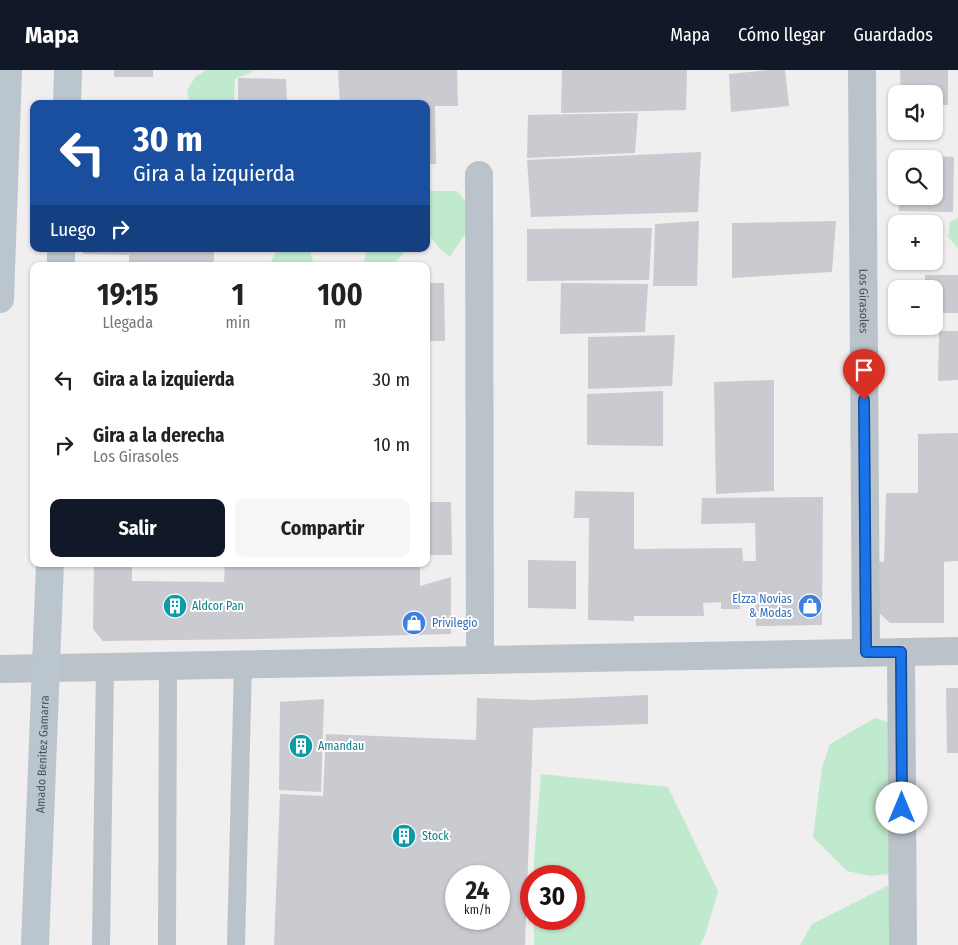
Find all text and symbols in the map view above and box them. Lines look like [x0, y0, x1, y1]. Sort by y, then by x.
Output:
text: Mapa [25, 21, 79, 49]
text: Mapa [670, 24, 710, 46]
text: Cómo llegar [738, 24, 825, 46]
text: Guardados [853, 24, 933, 46]
map controls [888, 85, 943, 335]
button: sound [888, 85, 943, 140]
text: 30 m [133, 118, 203, 160]
icon: left [50, 120, 115, 185]
button: search [888, 150, 943, 205]
text: Gira a la izquierda [133, 160, 295, 187]
icon: right [106, 215, 134, 243]
button: + [888, 215, 943, 270]
text: Luego [50, 218, 96, 241]
street label: Los Girasoles [856, 269, 871, 333]
text: 19:15 [97, 277, 159, 313]
text: 1 [232, 277, 244, 313]
text: 100 [317, 277, 363, 313]
button: − [888, 280, 943, 335]
text: Llegada [103, 313, 153, 332]
text: min [226, 313, 250, 332]
text: m [334, 313, 346, 332]
pin [843, 349, 885, 400]
icon: arrive [850, 356, 878, 384]
icon: left [50, 366, 78, 394]
text: Gira a la izquierda [93, 368, 235, 391]
text: 30 m [372, 368, 410, 391]
text: Gira a la derecha [93, 424, 225, 447]
icon: right [50, 431, 78, 459]
text: 10 m [374, 433, 410, 456]
text: Los Girasoles [93, 447, 179, 466]
button: Salir [50, 499, 225, 557]
button: Compartir [235, 499, 410, 557]
place label: Elzza Novias & Modas [732, 592, 792, 620]
building icon: Aldcor Pan [162, 593, 188, 619]
shop icon: Elzza Novias & Modas [797, 593, 823, 619]
place label: Aldcor Pan [192, 599, 244, 613]
shop icon: Privilegio [401, 610, 427, 636]
place label: Privilegio [432, 616, 478, 630]
street label: Amado Benítez Gamarra [33, 695, 52, 813]
building icon: Amandau [288, 733, 314, 759]
place label: Amandau [318, 739, 364, 753]
position arrow [875, 781, 927, 833]
building icon: Stock [391, 823, 417, 849]
place label: Stock [422, 829, 449, 843]
speed limit sign: 30 [520, 865, 585, 930]
text: 24 [466, 876, 489, 906]
text: km/h [464, 903, 491, 917]

